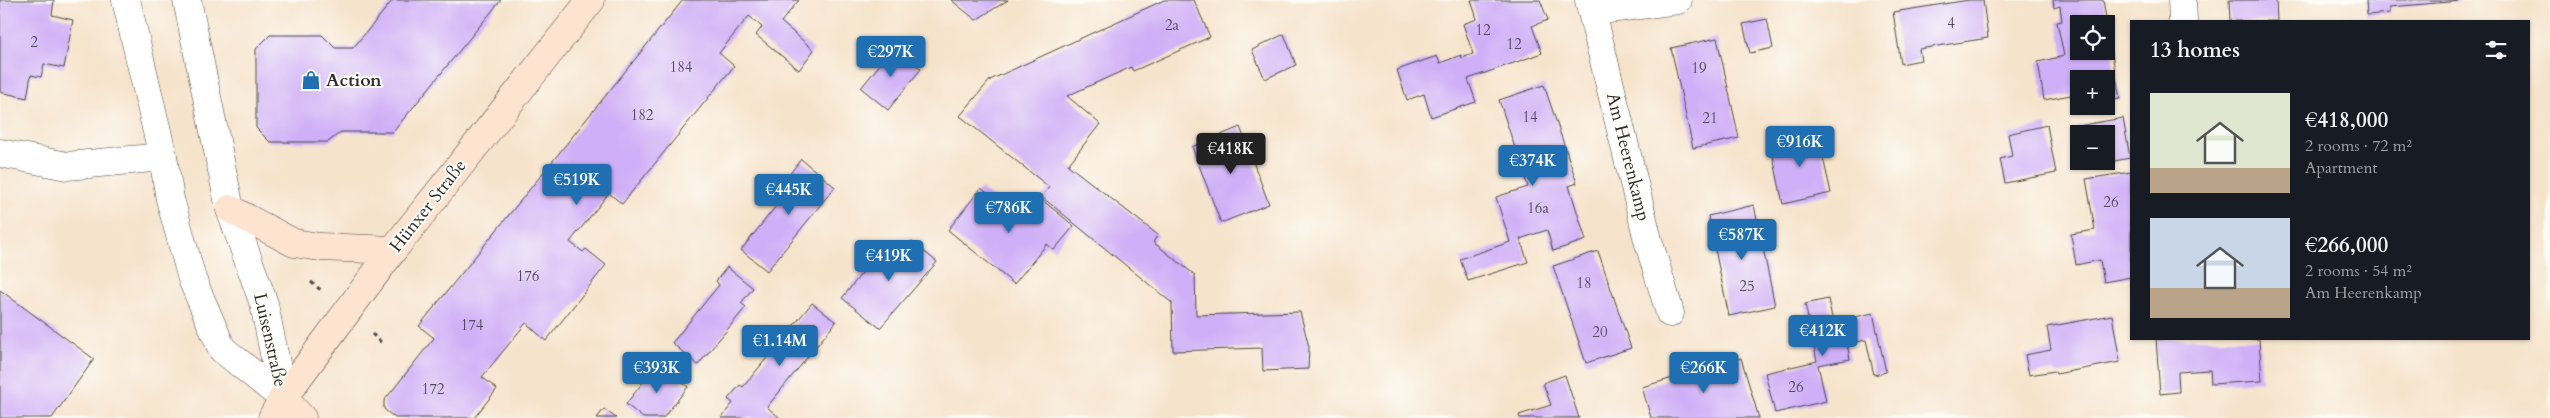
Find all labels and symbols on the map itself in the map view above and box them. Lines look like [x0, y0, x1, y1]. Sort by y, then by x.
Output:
house number: 4 [1947, 13, 1955, 33]
house number: 2a [1165, 15, 1180, 35]
house number: 12 [1475, 20, 1491, 40]
house number: 2 [30, 32, 38, 52]
house number: 12 [1506, 34, 1522, 54]
pin: €297K [856, 36, 926, 78]
house number: 184 [669, 57, 693, 77]
house number: 19 [1691, 58, 1707, 78]
place label: Action [326, 68, 382, 93]
shop icon: Action [300, 69, 322, 91]
street label: Am Heerenkamp [1600, 90, 1656, 224]
house number: 182 [630, 105, 654, 125]
house number: 14 [1522, 107, 1538, 127]
house number: 21 [1702, 108, 1718, 128]
pin: €916K [1765, 126, 1835, 168]
pin: €418K [1196, 132, 1266, 175]
pin: €374K [1498, 144, 1568, 187]
street label: Hünxer Straße [384, 154, 472, 258]
pin: €519K [542, 164, 612, 206]
pin: €445K [754, 174, 824, 216]
pin: €786K [974, 192, 1044, 234]
house number: 26 [2103, 192, 2119, 212]
house number: 16a [1527, 198, 1549, 218]
pin: €587K [1707, 218, 1777, 261]
pin: €419K [854, 240, 924, 282]
house number: 176 [516, 266, 540, 286]
house number: 18 [1576, 273, 1592, 293]
house number: 25 [1739, 276, 1755, 296]
street label: Luisenstraße [247, 291, 293, 389]
pin: €412K [1788, 314, 1858, 357]
house number: 174 [460, 315, 484, 335]
house number: 20 [1592, 322, 1608, 342]
pin: €1.14M [739, 324, 821, 367]
pin: €393K [622, 352, 692, 394]
pin: €266K [1669, 352, 1739, 394]
house number: 26 [1788, 377, 1804, 397]
house number: 172 [421, 379, 445, 399]

